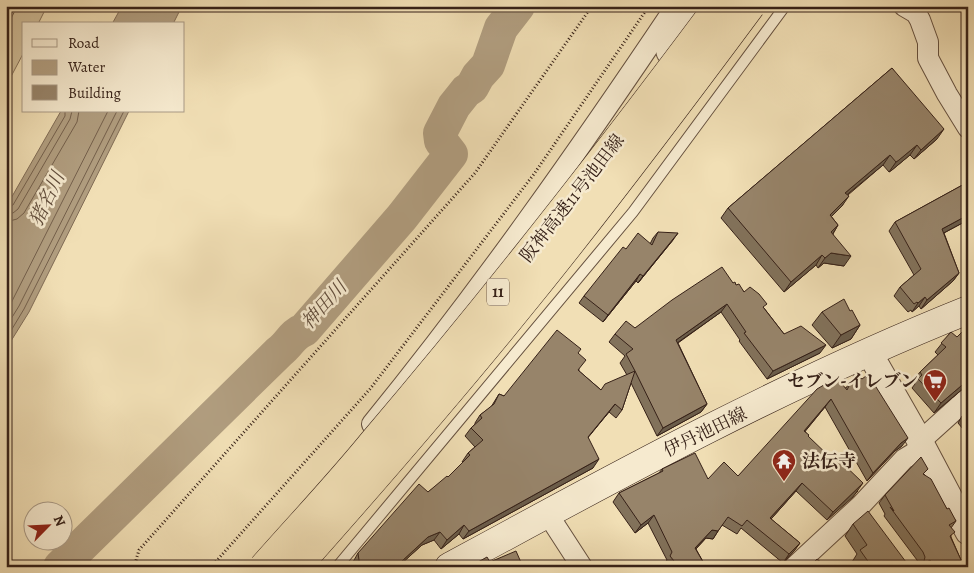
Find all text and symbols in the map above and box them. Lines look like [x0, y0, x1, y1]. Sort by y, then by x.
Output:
legend [22, 22, 185, 112]
text: Road [68, 33, 100, 53]
text: Water [67, 57, 105, 77]
text: Building [68, 83, 121, 103]
street label: 阪神高速11号池田線 [514, 129, 630, 267]
water label: 猪名川 [23, 166, 72, 230]
water label: 神田川 [295, 274, 354, 335]
road number: 11 [487, 278, 509, 306]
supermarket icon: セブン-イレブン [922, 368, 948, 402]
place label: セブン-イレブン [787, 369, 918, 393]
street label: 伊丹池田線 [659, 401, 751, 463]
temple icon: 法伝寺 [771, 448, 797, 482]
place label: 法伝寺 [802, 449, 856, 473]
north arrow [22, 500, 72, 550]
text: N [49, 512, 70, 529]

